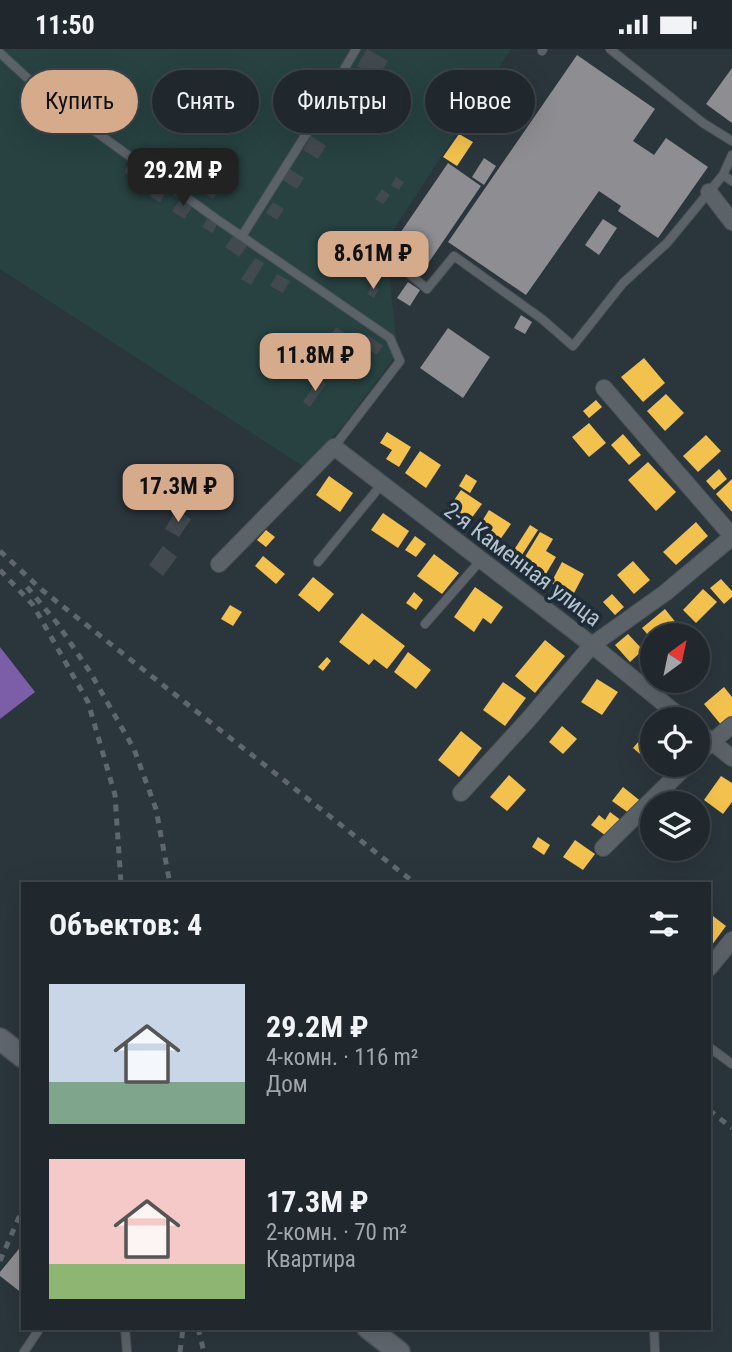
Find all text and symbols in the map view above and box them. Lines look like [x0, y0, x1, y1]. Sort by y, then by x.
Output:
text: 11:50 [35, 10, 95, 40]
chip: Купить [21, 70, 138, 133]
chip: Снять [152, 70, 259, 133]
chip: Фильтры [273, 70, 411, 133]
chip: Новое [425, 70, 535, 133]
pin: 29.2M ₽ [118, 149, 248, 208]
text: 29.2M ₽ [144, 157, 222, 184]
pin: 8.61M ₽ [308, 231, 438, 291]
text: 8.61M ₽ [334, 240, 412, 267]
pin: 11.8M ₽ [250, 333, 380, 393]
text: 11.8M ₽ [276, 342, 354, 369]
pin: 17.3M ₽ [113, 465, 243, 524]
text: 17.3M ₽ [139, 473, 217, 500]
street label: 2-я Каменная улица [439, 497, 606, 632]
north arrow [640, 623, 710, 693]
map controls [640, 623, 710, 861]
button: locate [640, 707, 710, 777]
button: layers [640, 791, 710, 861]
icon: filters [645, 905, 683, 943]
text: Объектов: 4 [49, 907, 202, 942]
text: 29.2M ₽ [266, 1009, 369, 1044]
icon: home [105, 1012, 189, 1096]
text: 4-комн. · 116 m² [266, 1044, 418, 1071]
text: Дом [266, 1071, 308, 1098]
text: 17.3M ₽ [266, 1184, 369, 1219]
icon: home [105, 1187, 189, 1271]
text: 2-комн. · 70 m² [266, 1219, 407, 1246]
text: Квартира [266, 1246, 356, 1273]

